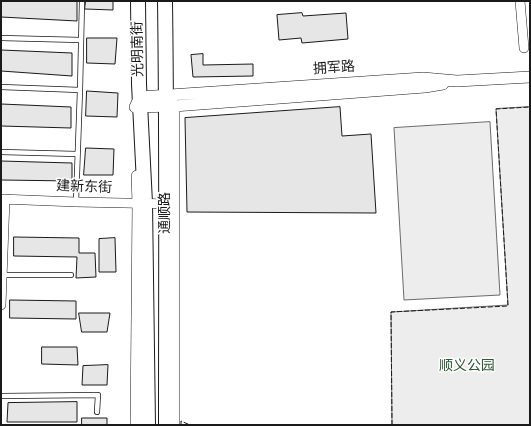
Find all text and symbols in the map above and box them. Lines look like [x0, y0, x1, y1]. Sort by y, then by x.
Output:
street label: 光明南街 [130, 21, 148, 77]
street label: 拥军路 [312, 59, 356, 79]
street label: 建新东街 [56, 179, 112, 197]
street label: 通顺路 [158, 192, 174, 234]
park label: 顺义公园 [439, 359, 495, 375]

